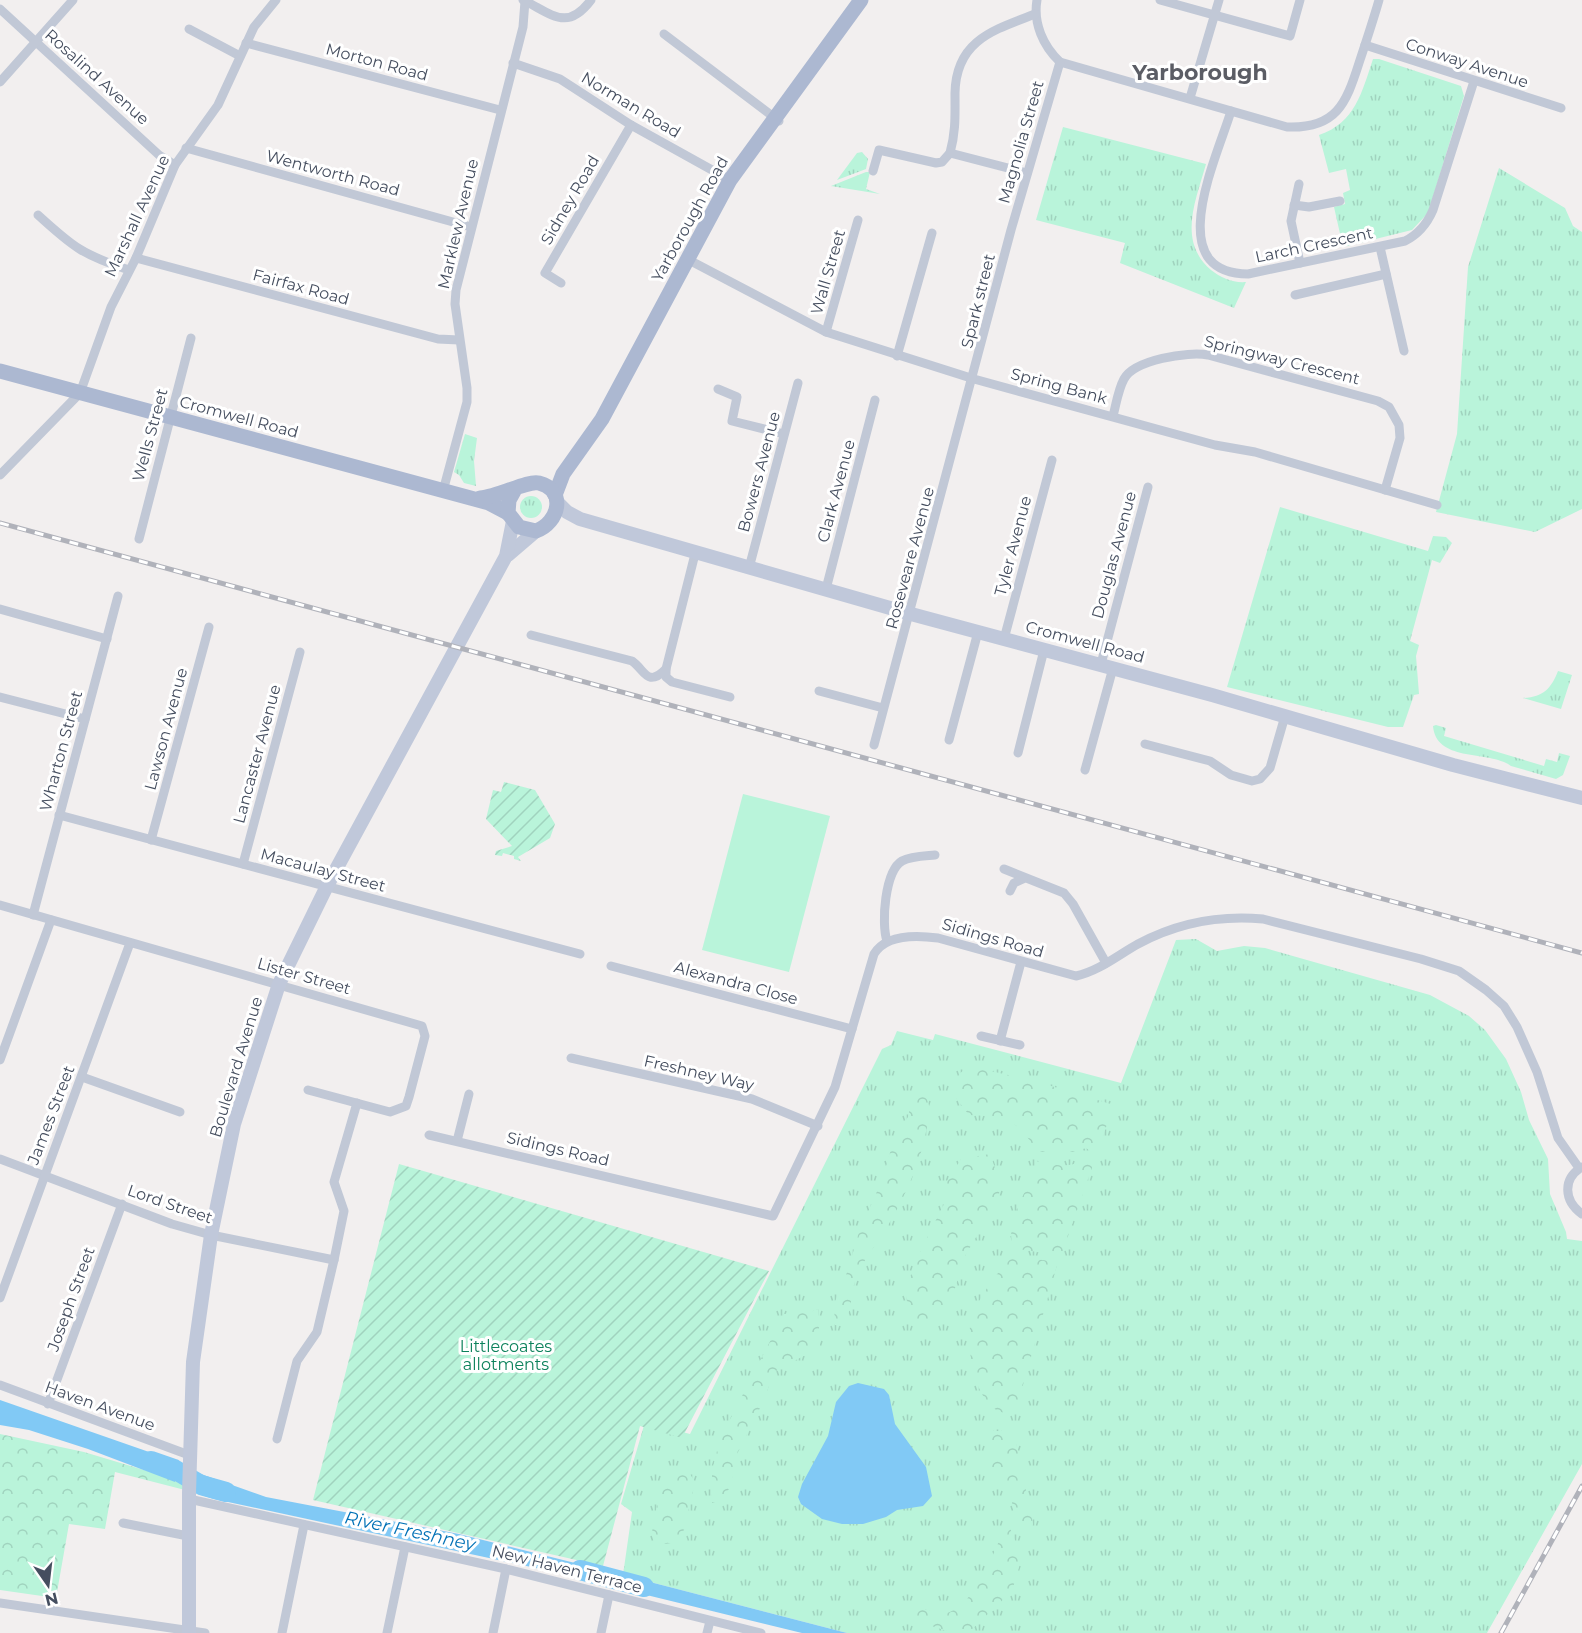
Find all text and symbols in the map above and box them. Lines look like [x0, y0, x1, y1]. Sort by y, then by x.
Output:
street label: Rosalind Avenue [41, 25, 153, 129]
street label: Conway Avenue [1403, 34, 1531, 92]
street label: Morton Road [324, 39, 430, 85]
district label: Yarborough [1131, 59, 1268, 86]
street label: Norman Road [578, 68, 684, 142]
street label: Magnolia Street [994, 78, 1048, 206]
street label: Wentworth Road [264, 146, 402, 200]
street label: Marshall Avenue [100, 152, 174, 280]
street label: Sidney Road [537, 152, 603, 248]
street label: Yarborough Road [648, 153, 732, 285]
street label: Marklew Avenue [434, 157, 482, 291]
street label: Larch Crescent [1253, 223, 1375, 267]
street label: Wall Street [807, 227, 849, 317]
street label: Spark street [957, 251, 999, 350]
street label: Fairfax Road [251, 265, 351, 309]
street label: Springway Crescent [1202, 331, 1362, 389]
street label: Spring Bank [1009, 364, 1110, 408]
street label: Wells Street [128, 386, 172, 484]
street label: Cromwell Road [177, 392, 301, 442]
street label: Bowers Avenue [734, 410, 784, 534]
street label: Clark Avenue [813, 438, 859, 544]
street label: Roseveare Avenue [882, 485, 938, 631]
street label: Douglas Avenue [1088, 489, 1140, 621]
street label: Tyler Avenue [991, 494, 1035, 598]
street label: Cromwell Road [1023, 617, 1147, 667]
street label: Lawson Avenue [141, 666, 191, 792]
street label: Lancaster Avenue [229, 683, 285, 825]
street label: Wharton Street [36, 688, 86, 813]
street label: Macaulay Street [258, 844, 388, 896]
street label: Sidings Road [940, 914, 1046, 962]
street label: Lister Street [255, 954, 353, 999]
street label: Alexandra Close [672, 957, 800, 1009]
street label: Boulevard Avenue [206, 994, 266, 1140]
street label: Freshney Way [642, 1051, 756, 1095]
street label: James Street [23, 1062, 79, 1168]
street label: Sidings Road [505, 1128, 611, 1170]
street label: Lord Street [125, 1181, 216, 1228]
street label: Joseph Street [43, 1244, 99, 1355]
park label: Littlecoates allotments [460, 1337, 552, 1374]
street label: Haven Avenue [42, 1377, 158, 1435]
water label: River Freshney [343, 1506, 478, 1556]
street label: New Haven Terrace [490, 1541, 644, 1597]
north arrow [18, 1555, 78, 1615]
text: N [43, 1588, 60, 1610]

